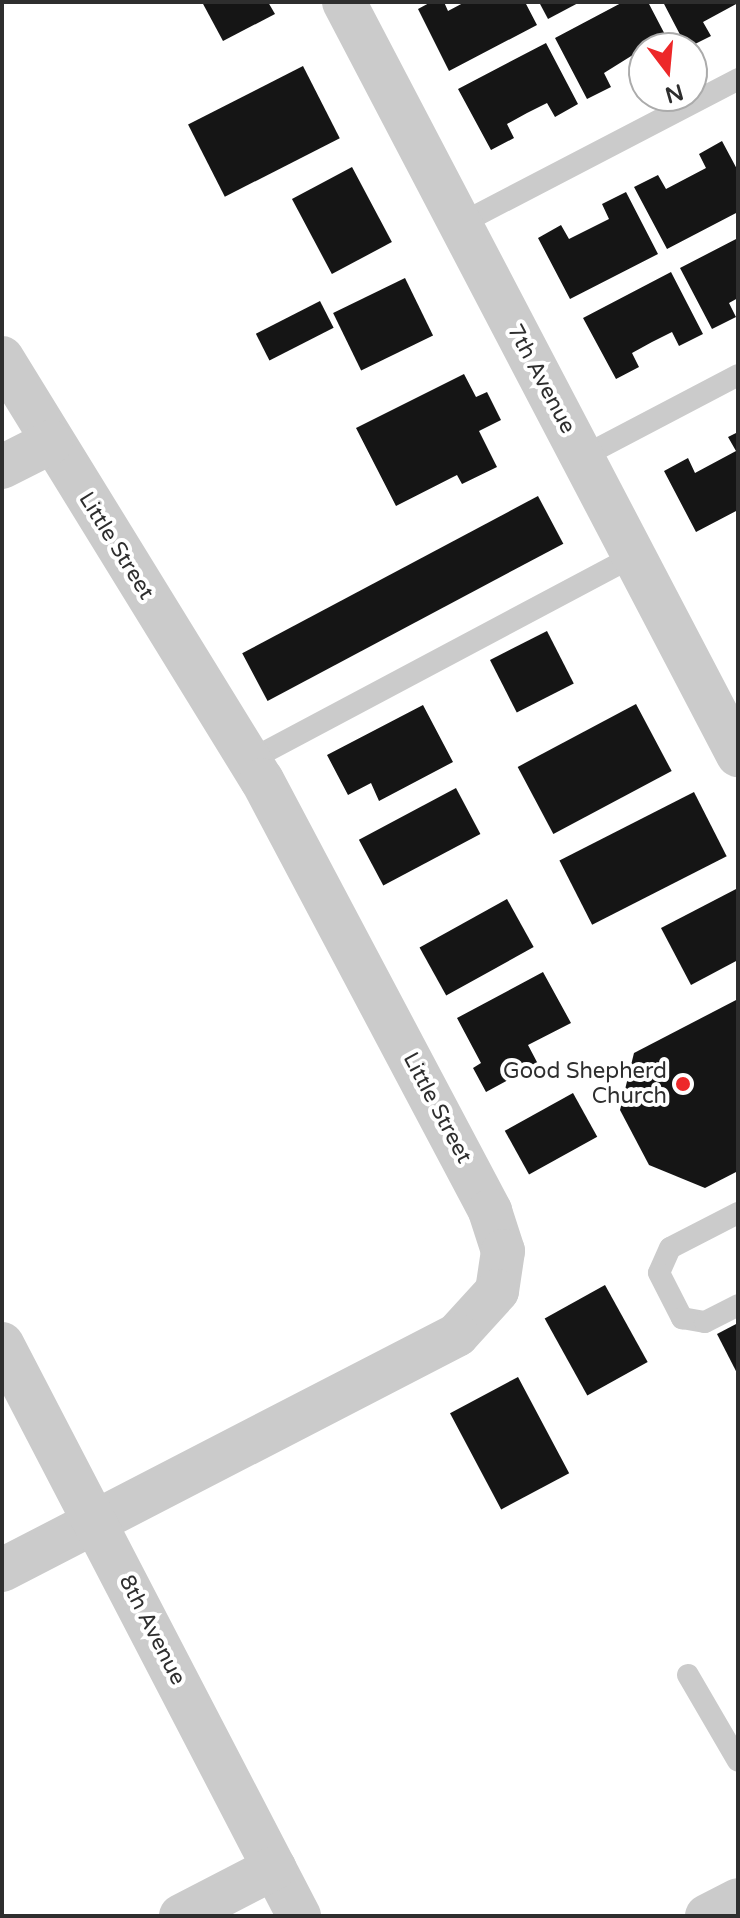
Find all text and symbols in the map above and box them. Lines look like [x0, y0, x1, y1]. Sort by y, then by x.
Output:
north arrow [628, 32, 708, 112]
text: N [662, 78, 686, 108]
street label: 7th Avenue [501, 320, 581, 438]
street label: Little Street [73, 487, 159, 605]
street label: Little Street [397, 1048, 477, 1168]
place label: Good Shepherd Church [503, 1058, 667, 1110]
marker: Good Shepherd Church [674, 1075, 692, 1093]
street label: 8th Avenue [113, 1571, 191, 1689]

